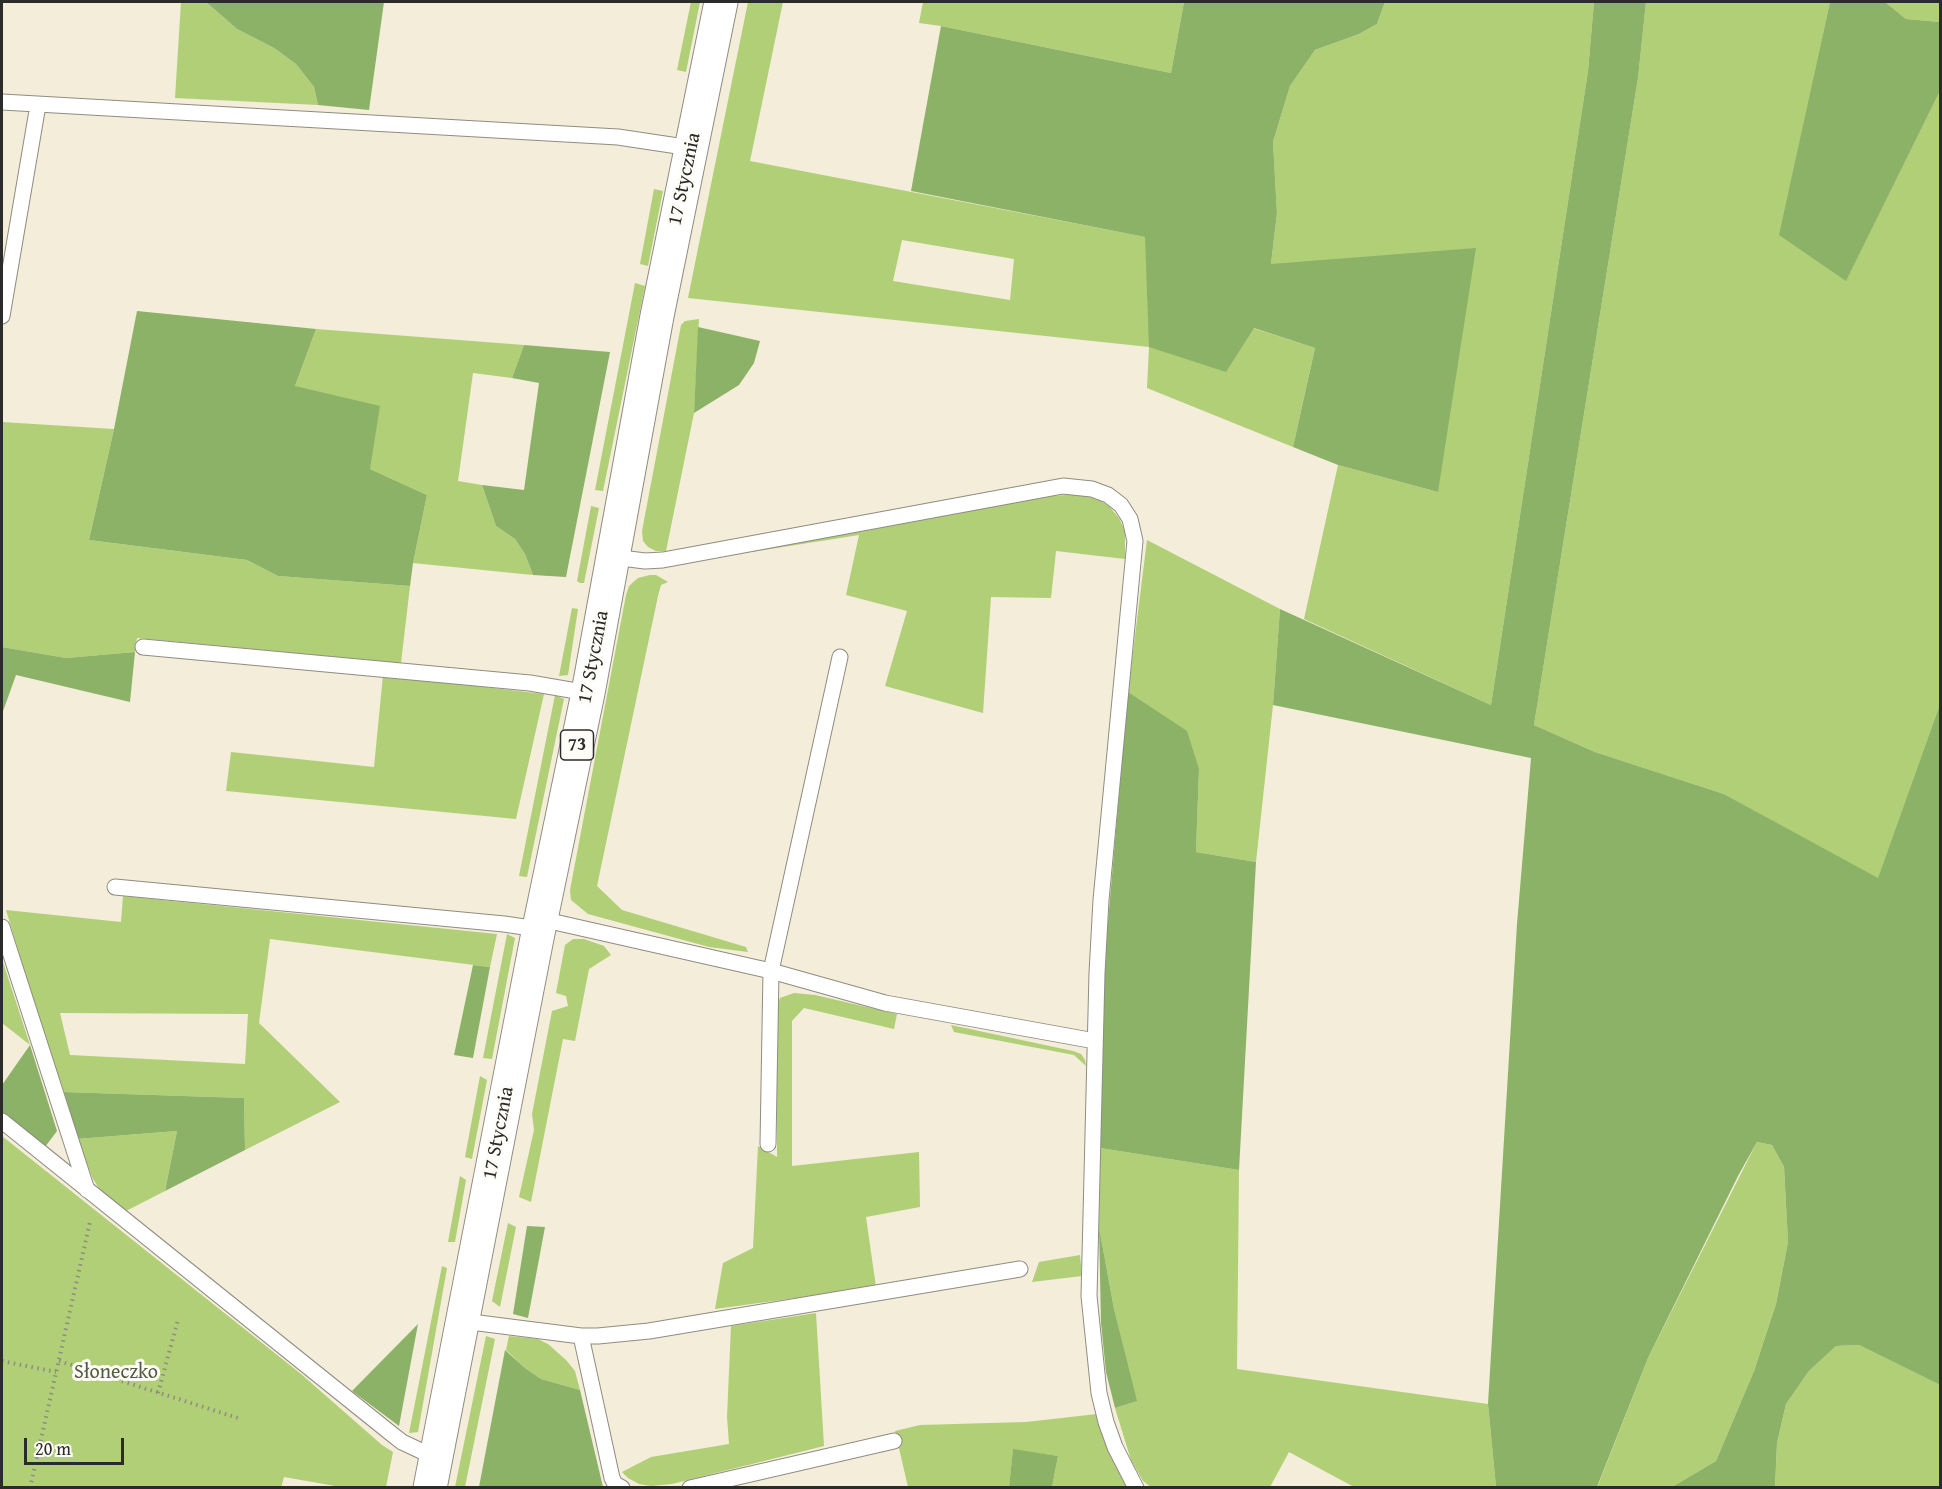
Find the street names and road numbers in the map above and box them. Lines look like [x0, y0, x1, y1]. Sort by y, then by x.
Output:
street label: 17 Stycznia [663, 130, 707, 228]
street label: 17 Stycznia [573, 608, 615, 706]
road number: 73 [560, 730, 594, 760]
street label: 17 Stycznia [478, 1084, 520, 1182]

